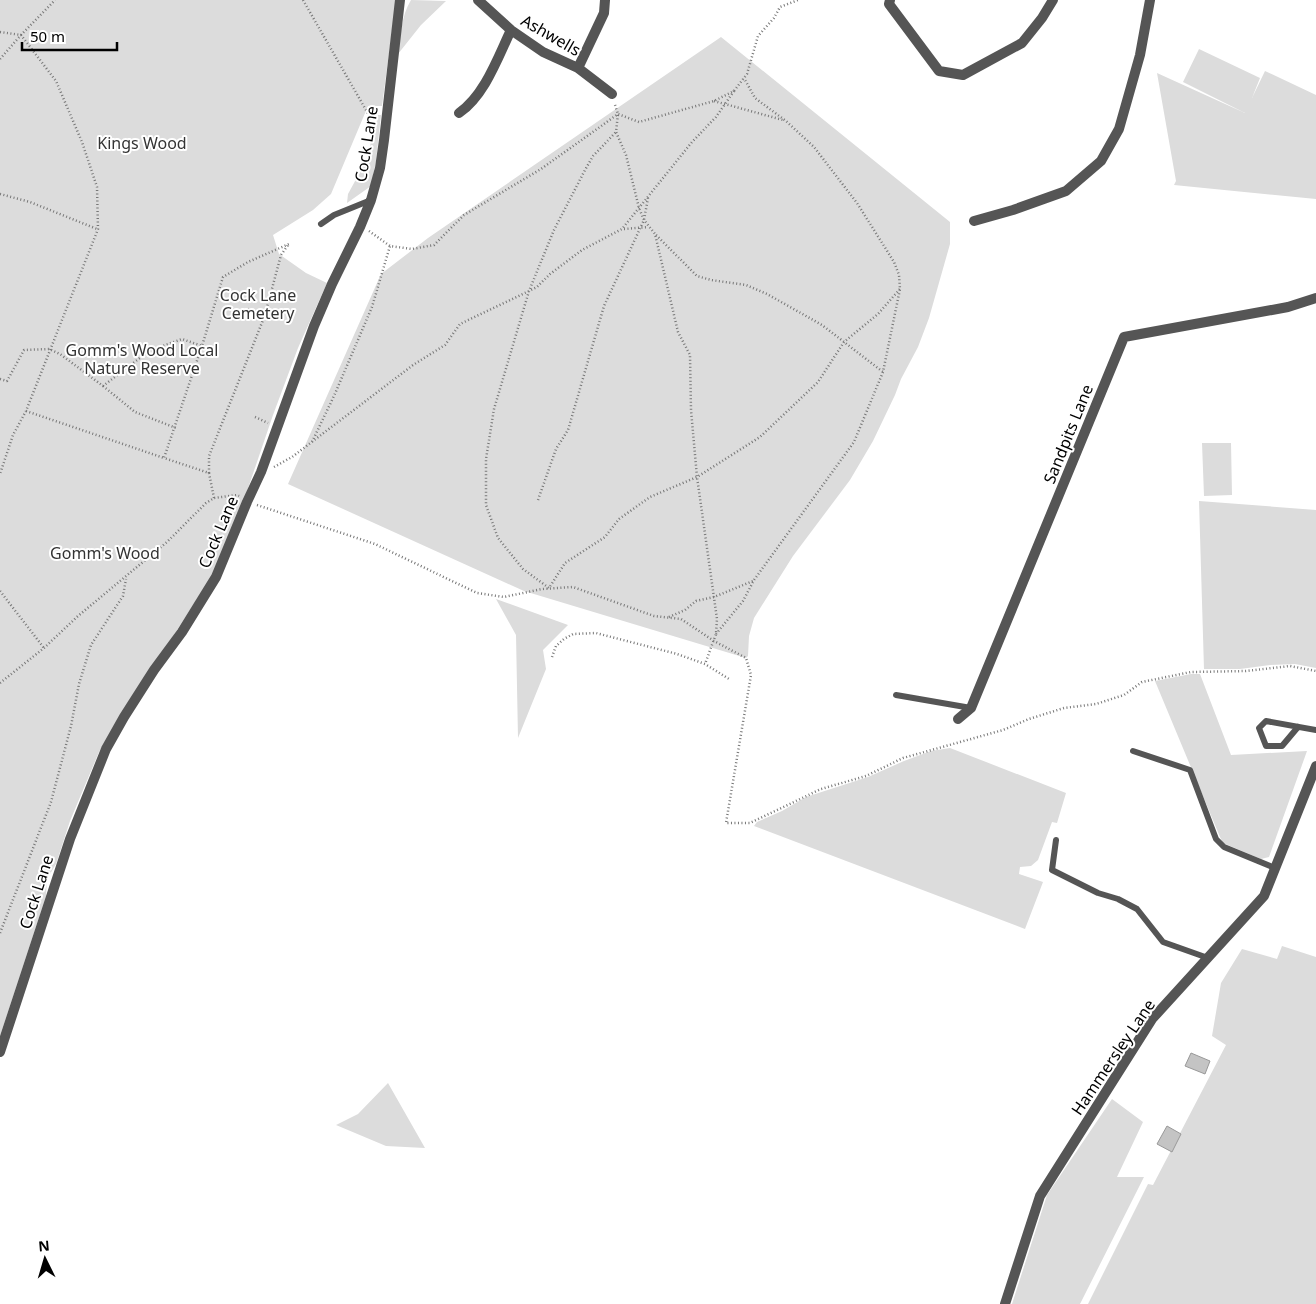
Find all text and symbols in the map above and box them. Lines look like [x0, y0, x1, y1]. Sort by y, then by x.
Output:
street label: Ashwells [517, 9, 585, 61]
scale bar [22, 20, 118, 52]
text: 50 m [30, 26, 65, 46]
street label: Cock Lane [349, 105, 383, 183]
park label: Kings Wood [97, 132, 187, 154]
park label: Cock Lane Cemetery [220, 284, 296, 324]
park label: Gomm's Wood Local Nature Reserve [66, 339, 218, 379]
street label: Sandpits Lane [1038, 381, 1098, 487]
street label: Cock Lane [193, 493, 243, 571]
park label: Gomm's Wood [50, 542, 160, 564]
street label: Cock Lane [14, 852, 58, 932]
street label: Hammersley Lane [1066, 995, 1160, 1119]
north arrow [20, 1234, 70, 1284]
text: N [37, 1236, 50, 1256]

